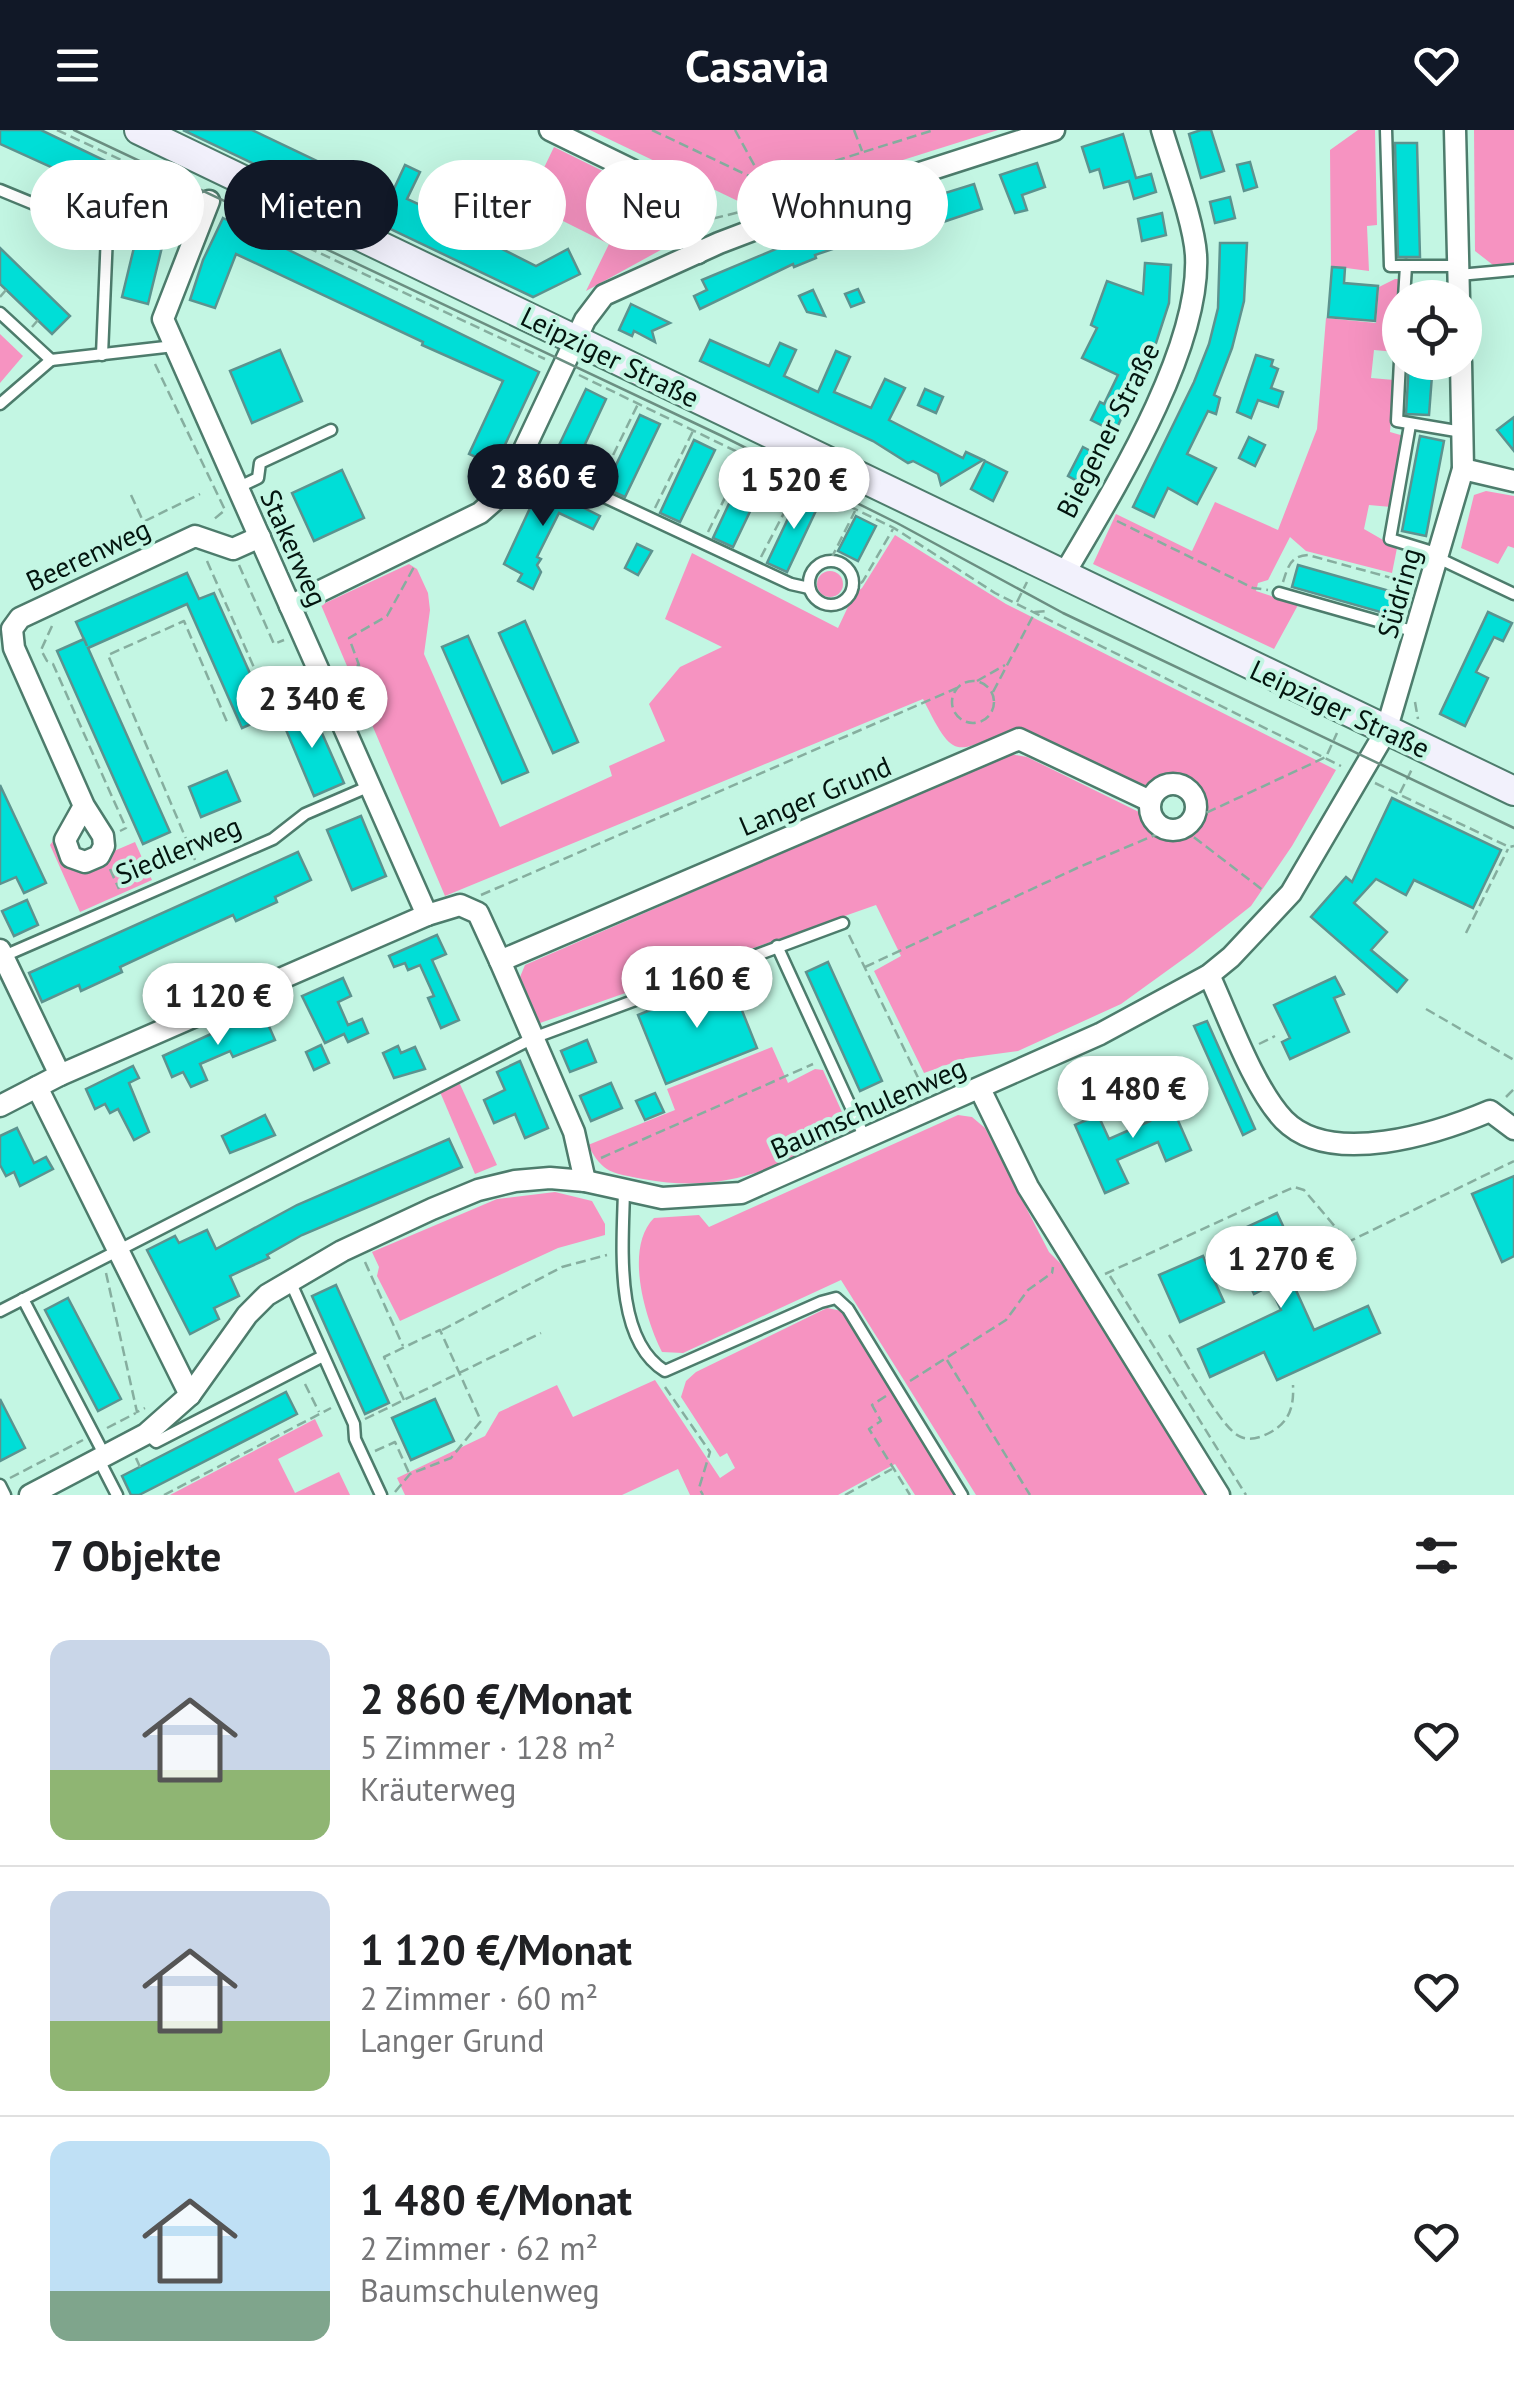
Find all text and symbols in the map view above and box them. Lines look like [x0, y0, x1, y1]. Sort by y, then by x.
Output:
text: Casavia [685, 36, 829, 94]
icon: menu [50, 38, 105, 93]
icon: heart [1409, 38, 1464, 93]
chip: Kaufen [30, 160, 204, 250]
chip: Mieten [224, 160, 398, 250]
chip: Filter [418, 160, 566, 250]
chip: Neu [586, 160, 717, 250]
chip: Wohnung [737, 160, 948, 250]
map controls [1382, 280, 1482, 380]
button: locate [1382, 280, 1482, 380]
street label: Leipziger Straße [515, 297, 706, 416]
street label: Biegener Straße [1047, 336, 1168, 524]
pin: 2 860 € [451, 444, 635, 529]
pin: 1 520 € [702, 447, 886, 532]
text: 2 860 € [490, 455, 596, 497]
text: 1 520 € [741, 458, 847, 500]
street label: Stakerweg [252, 483, 337, 612]
street label: Beerenweg [20, 510, 156, 599]
street label: Südring [1368, 543, 1429, 642]
street label: Leipziger Straße [1244, 651, 1436, 766]
pin: 2 340 € [220, 666, 404, 751]
text: 2 340 € [259, 677, 365, 719]
street label: Langer Grund [733, 747, 896, 844]
street label: Siedlerweg [109, 807, 246, 893]
pin: 1 160 € [605, 946, 789, 1031]
text: 1 160 € [644, 957, 750, 999]
pin: 1 120 € [126, 963, 310, 1048]
text: 1 120 € [165, 974, 271, 1016]
street label: Baumschulenweg [764, 1048, 971, 1167]
pin: 1 480 € [1041, 1056, 1225, 1141]
text: 1 480 € [1080, 1067, 1186, 1109]
pin: 1 270 € [1189, 1226, 1373, 1311]
text: 1 270 € [1228, 1237, 1334, 1279]
text: 7 Objekte [50, 1528, 221, 1583]
icon: filters [1409, 1528, 1464, 1583]
text: 2 860 €/Monat [360, 1671, 632, 1726]
icon: home [130, 1680, 250, 1800]
icon: heart [1409, 1713, 1464, 1768]
text: 5 Zimmer · 128 m² [360, 1726, 616, 1768]
text: Kräuterweg [360, 1768, 517, 1810]
text: 1 120 €/Monat [360, 1922, 632, 1977]
icon: home [130, 1931, 250, 2051]
icon: heart [1409, 1964, 1464, 2019]
text: 2 Zimmer · 60 m² [360, 1977, 598, 2019]
text: Langer Grund [360, 2019, 545, 2061]
text: 1 480 €/Monat [360, 2172, 632, 2227]
icon: home [130, 2181, 250, 2301]
icon: heart [1409, 2214, 1464, 2269]
text: 2 Zimmer · 62 m² [360, 2227, 598, 2269]
text: Baumschulenweg [360, 2269, 600, 2311]

